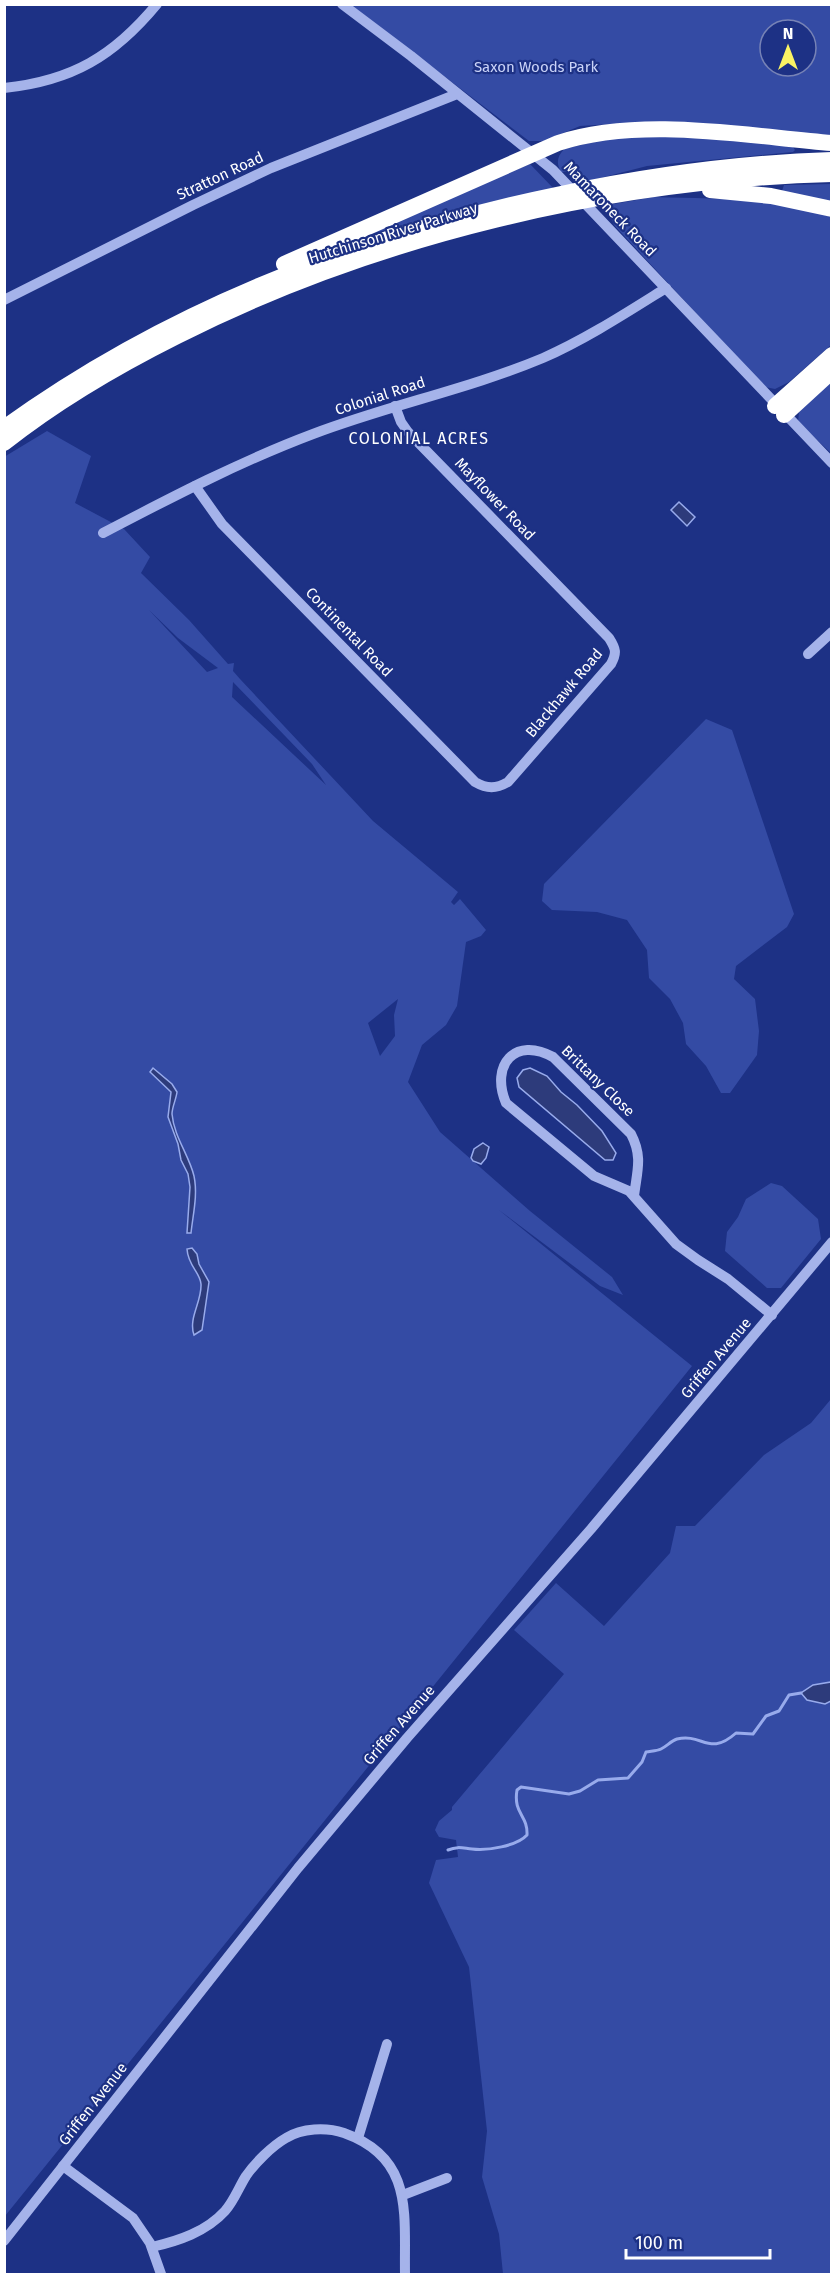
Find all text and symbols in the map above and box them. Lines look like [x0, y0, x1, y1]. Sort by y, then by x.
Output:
north arrow [758, 18, 818, 78]
text: N [783, 24, 793, 43]
park label: Saxon Woods Park [474, 58, 598, 76]
street label: Stratton Road [174, 148, 266, 204]
street label: Mamaroneck Road [560, 158, 660, 260]
street label: Hutchinson River Parkway [306, 199, 480, 267]
street label: Colonial Road [333, 373, 427, 419]
district label: COLONIAL ACRES [349, 429, 489, 448]
street label: Mayflower Road [451, 454, 539, 544]
street label: Continental Road [302, 584, 396, 680]
street label: Blackhawk Road [522, 645, 606, 741]
street label: Brittany Close [558, 1042, 638, 1120]
street label: Griffen Avenue [677, 1314, 755, 1402]
street label: Griffen Avenue [359, 1681, 439, 1769]
street label: Griffen Avenue [55, 2059, 131, 2149]
scale bar [626, 2222, 770, 2260]
text: 100 m [635, 2232, 683, 2254]

